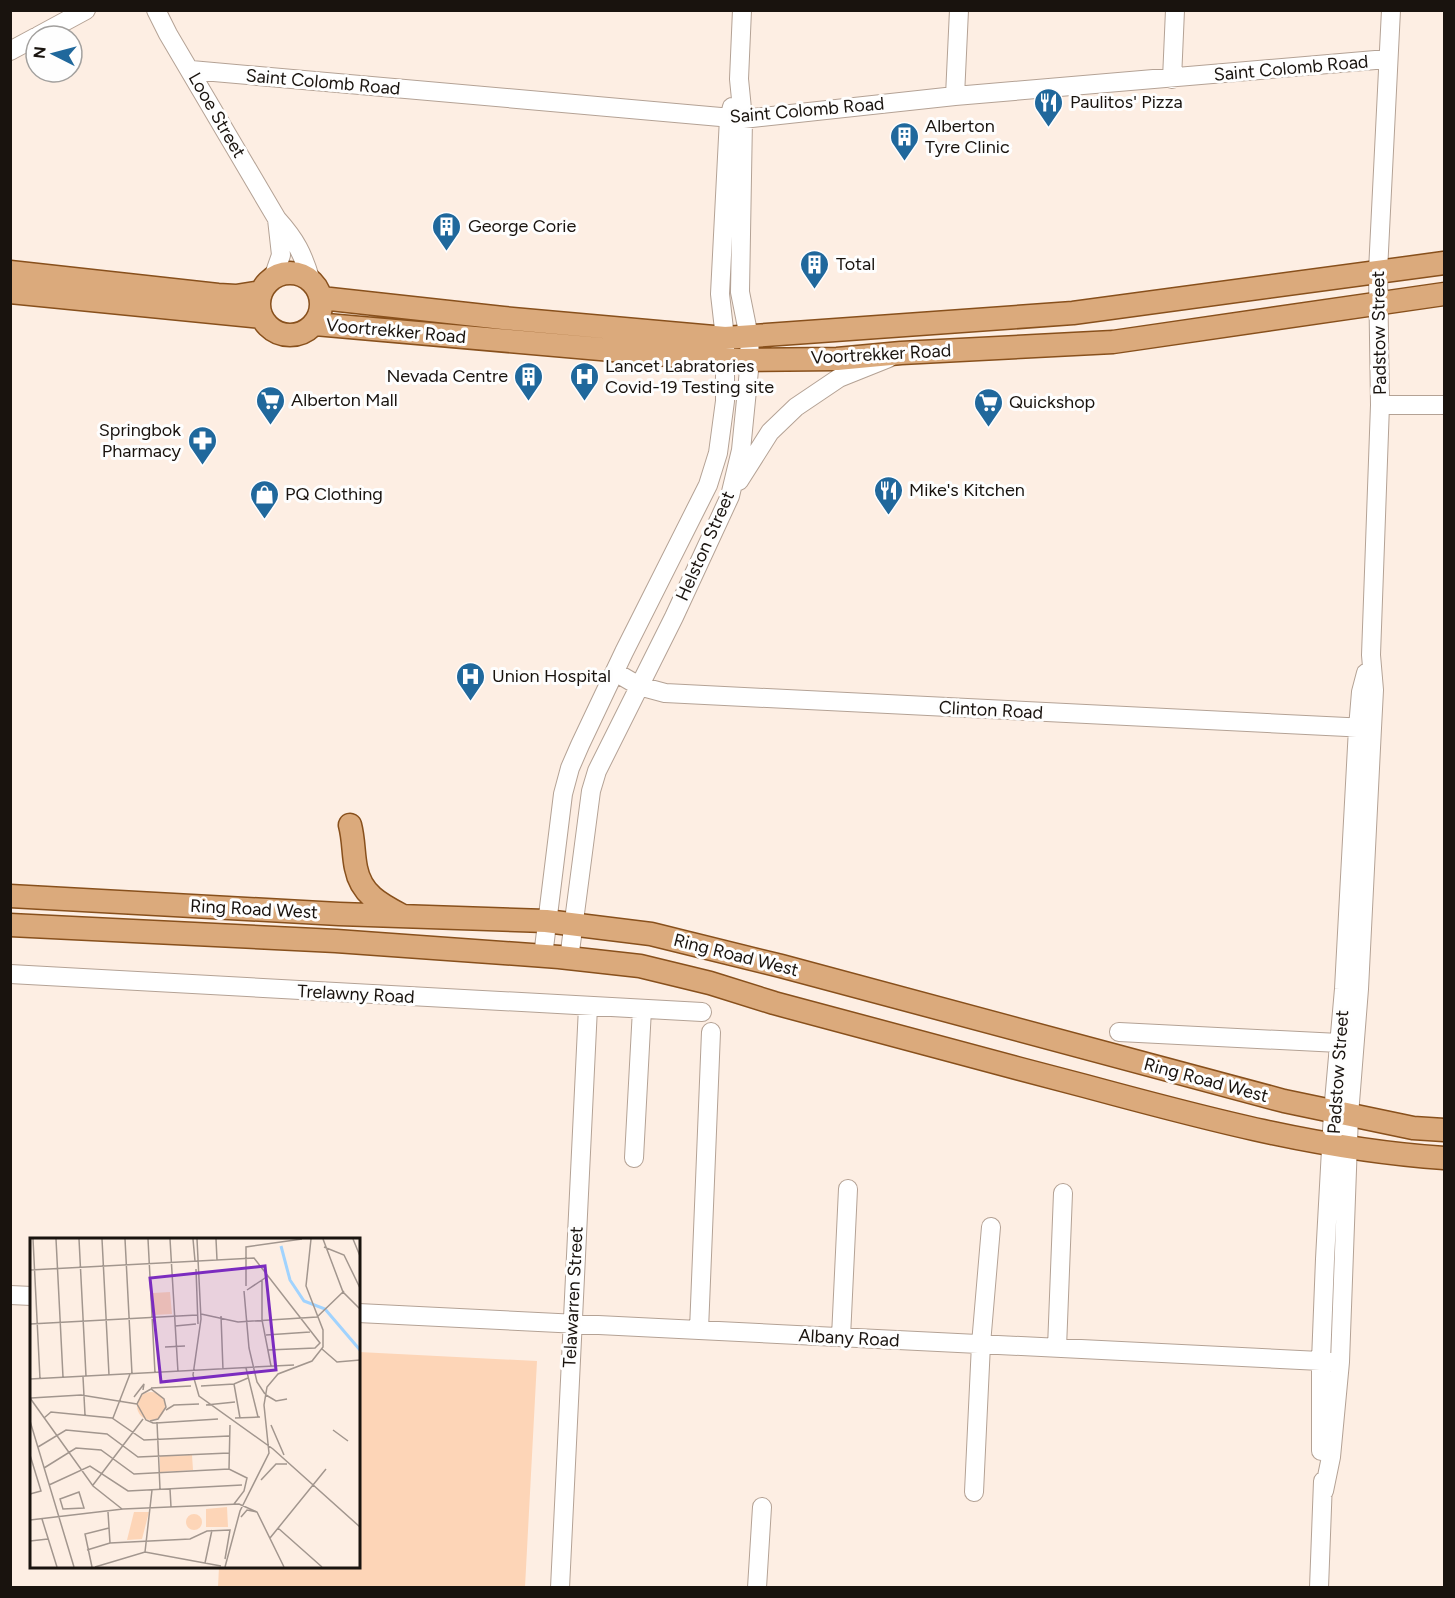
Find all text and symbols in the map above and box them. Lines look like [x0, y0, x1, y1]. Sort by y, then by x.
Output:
north arrow [24, 24, 84, 84]
text: N [29, 45, 50, 60]
street label: Saint Colomb Road [1213, 50, 1369, 86]
street label: Saint Colomb Road [245, 64, 401, 100]
street label: Looe Street [184, 68, 250, 162]
restaurant icon: Paulitos' Pizza [1033, 86, 1065, 128]
place label: Paulitos' Pizza [1070, 91, 1183, 113]
street label: Saint Colomb Road [729, 92, 885, 128]
place label: Alberton Tyre Clinic [925, 115, 1010, 158]
building icon: Alberton Tyre Clinic [888, 120, 920, 162]
building icon: George Corie [431, 210, 463, 252]
place label: George Corie [468, 215, 577, 237]
building icon: Total [799, 248, 831, 290]
place label: Total [836, 253, 875, 275]
street label: Padstow Street [1367, 270, 1391, 395]
street label: Voortrekker Road [325, 314, 467, 348]
street label: Voortrekker Road [810, 339, 952, 369]
place label: Lancet Labratories Covid-19 Testing site [605, 355, 774, 398]
building icon: Nevada Centre [513, 360, 545, 402]
hospital icon: Lancet Labratories Covid-19 Testing site [568, 360, 600, 402]
place label: Nevada Centre [386, 365, 508, 387]
supermarket icon: Alberton Mall [254, 384, 286, 426]
supermarket icon: Quickshop [972, 386, 1004, 428]
place label: Alberton Mall [291, 389, 398, 411]
place label: Quickshop [1009, 391, 1095, 413]
place label: Springbok Pharmacy [99, 419, 182, 462]
pharmacy icon: Springbok Pharmacy [186, 424, 218, 466]
restaurant icon: Mike's Kitchen [872, 474, 904, 516]
shop icon: PQ Clothing [248, 478, 280, 520]
place label: Mike's Kitchen [909, 479, 1025, 501]
place label: PQ Clothing [285, 483, 383, 505]
street label: Helston Street [671, 488, 739, 604]
hospital icon: Union Hospital [455, 660, 487, 702]
place label: Union Hospital [492, 665, 611, 687]
street label: Clinton Road [938, 696, 1044, 724]
street label: Ring Road West [190, 895, 319, 923]
street label: Ring Road West [671, 929, 801, 981]
street label: Trelawny Road [297, 980, 415, 1008]
street label: Padstow Street [1323, 1009, 1353, 1135]
street label: Ring Road West [1141, 1053, 1271, 1107]
street label: Telawarren Street [558, 1226, 588, 1368]
inset map [30, 1238, 360, 1568]
street label: Albany Road [798, 1324, 900, 1352]

